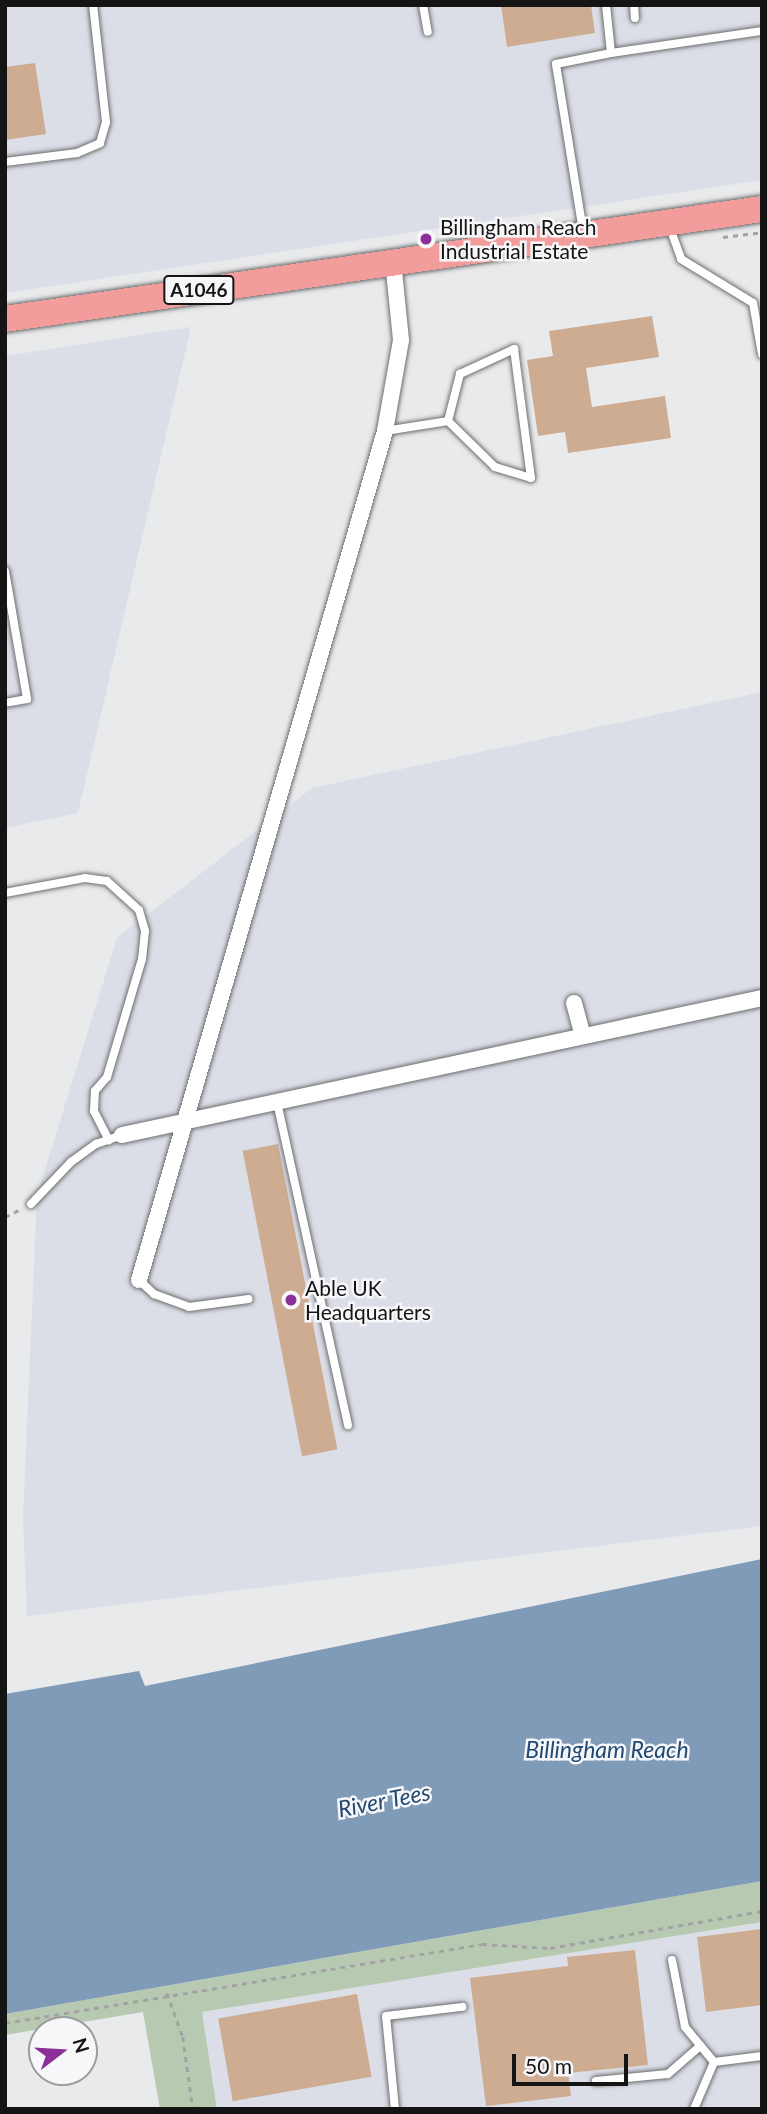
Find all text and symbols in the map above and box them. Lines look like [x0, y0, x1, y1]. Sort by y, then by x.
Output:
place label: Billingham Reach Industrial Estate [440, 214, 597, 264]
marker: Billingham Reach Industrial Estate [418, 231, 434, 247]
road number: A1046 [162, 274, 236, 306]
place label: Able UK Headquarters [305, 1275, 431, 1325]
marker: Able UK Headquarters [283, 1292, 299, 1308]
water label: Billingham Reach [525, 1735, 689, 1763]
water label: River Tees [335, 1777, 433, 1823]
north arrow [28, 2016, 98, 2086]
text: N [69, 2035, 95, 2056]
scale bar [515, 2040, 630, 2084]
text: 50 m [525, 2053, 572, 2078]

